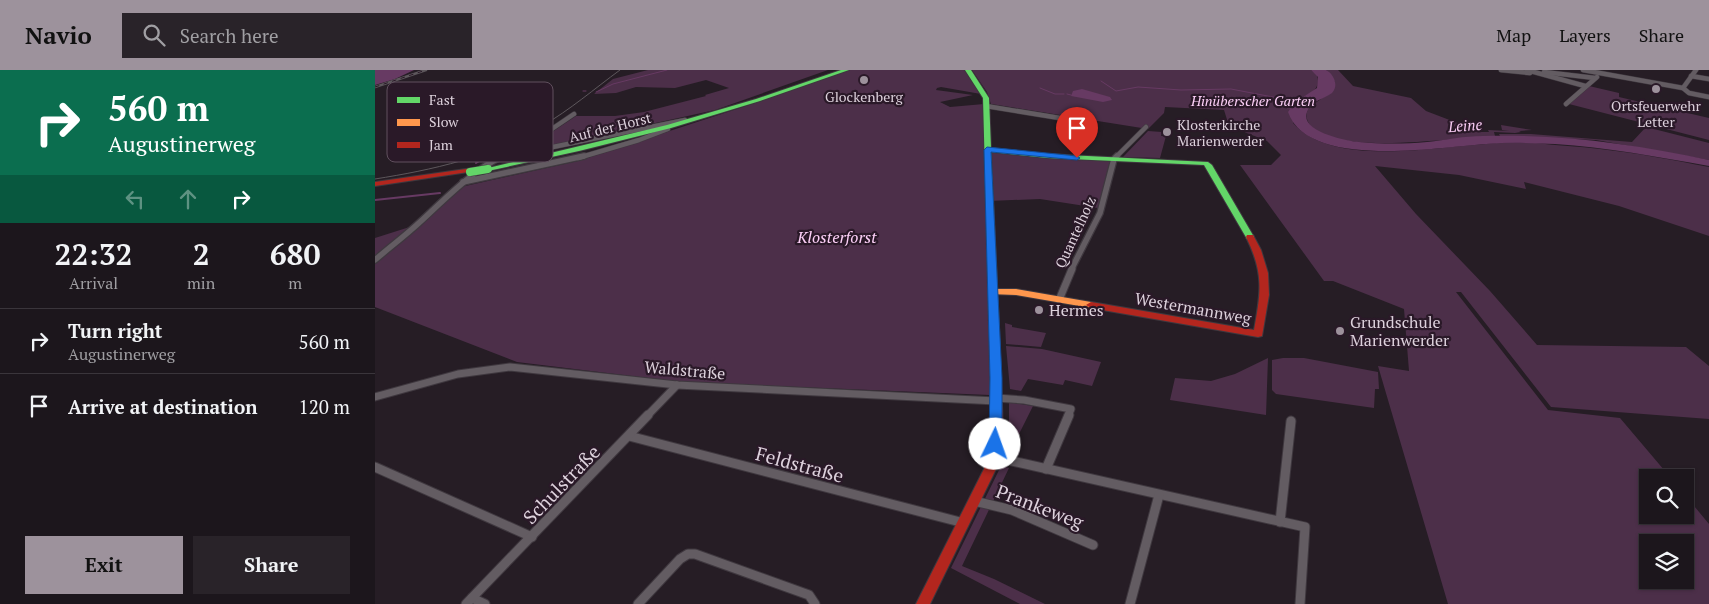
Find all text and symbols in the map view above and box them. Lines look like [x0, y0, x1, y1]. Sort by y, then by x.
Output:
search box [122, 13, 472, 58]
text: Navio [25, 19, 92, 51]
icon: search [140, 21, 168, 49]
text: Search here [180, 23, 279, 48]
text: Map [1496, 23, 1531, 47]
text: Layers [1559, 23, 1611, 47]
text: Share [1639, 23, 1684, 47]
marker: Glockenberg [858, 74, 870, 86]
legend [387, 82, 553, 162]
marker: Ortsfeuerwehr Letter [1650, 83, 1662, 95]
text: 560 m [108, 85, 209, 131]
place label: Glockenberg [825, 87, 904, 106]
icon: right [25, 90, 90, 155]
text: Fast [429, 90, 456, 109]
park label: Hinüberscher Garten [1190, 91, 1315, 110]
place label: Ortsfeuerwehr Letter [1611, 96, 1702, 131]
street label: Auf der Horst [567, 107, 654, 146]
pin [1056, 107, 1098, 158]
text: Slow [429, 112, 459, 131]
icon: arrive [1063, 114, 1091, 142]
water label: Leine [1446, 114, 1483, 136]
place label: Klosterkirche Marienwerder [1177, 115, 1264, 150]
marker: Klosterkirche Marienwerder [1161, 126, 1173, 138]
text: Augustinerweg [108, 129, 255, 158]
text: Jam [429, 135, 453, 154]
icon: left [121, 185, 149, 213]
icon: ahead [174, 185, 202, 213]
icon: right [227, 185, 255, 213]
street label: Quantelholz [1050, 193, 1100, 271]
park label: Klosterforst [796, 226, 877, 248]
text: 22:32 [54, 234, 133, 274]
text: 2 [193, 234, 210, 274]
text: 680 [270, 234, 321, 274]
text: Arrival [69, 272, 118, 294]
text: min [187, 272, 215, 294]
text: m [288, 272, 302, 294]
street label: Westermannweg [1133, 287, 1254, 329]
place label: Hermes [1049, 299, 1104, 321]
marker: Hermes [1033, 304, 1045, 316]
place label: Grundschule Marienwerder [1350, 311, 1450, 351]
text: Turn right [68, 318, 162, 343]
marker: Grundschule Marienwerder [1334, 325, 1346, 337]
icon: right [25, 327, 53, 355]
text: 560 m [299, 329, 350, 354]
text: Augustinerweg [68, 343, 175, 365]
street label: Waldstraße [644, 356, 726, 384]
icon: arrive [25, 392, 53, 420]
text: Arrive at destination [68, 394, 257, 419]
text: 120 m [299, 394, 350, 419]
position arrow [968, 417, 1020, 469]
street label: Schulstraße [517, 439, 605, 529]
street label: Feldstraße [753, 440, 847, 488]
map controls [1639, 469, 1694, 589]
button: search [1639, 469, 1694, 524]
street label: Prankeweg [993, 478, 1088, 534]
button: layers [1639, 534, 1694, 589]
button: Exit [25, 536, 183, 594]
button: Share [193, 536, 350, 594]

